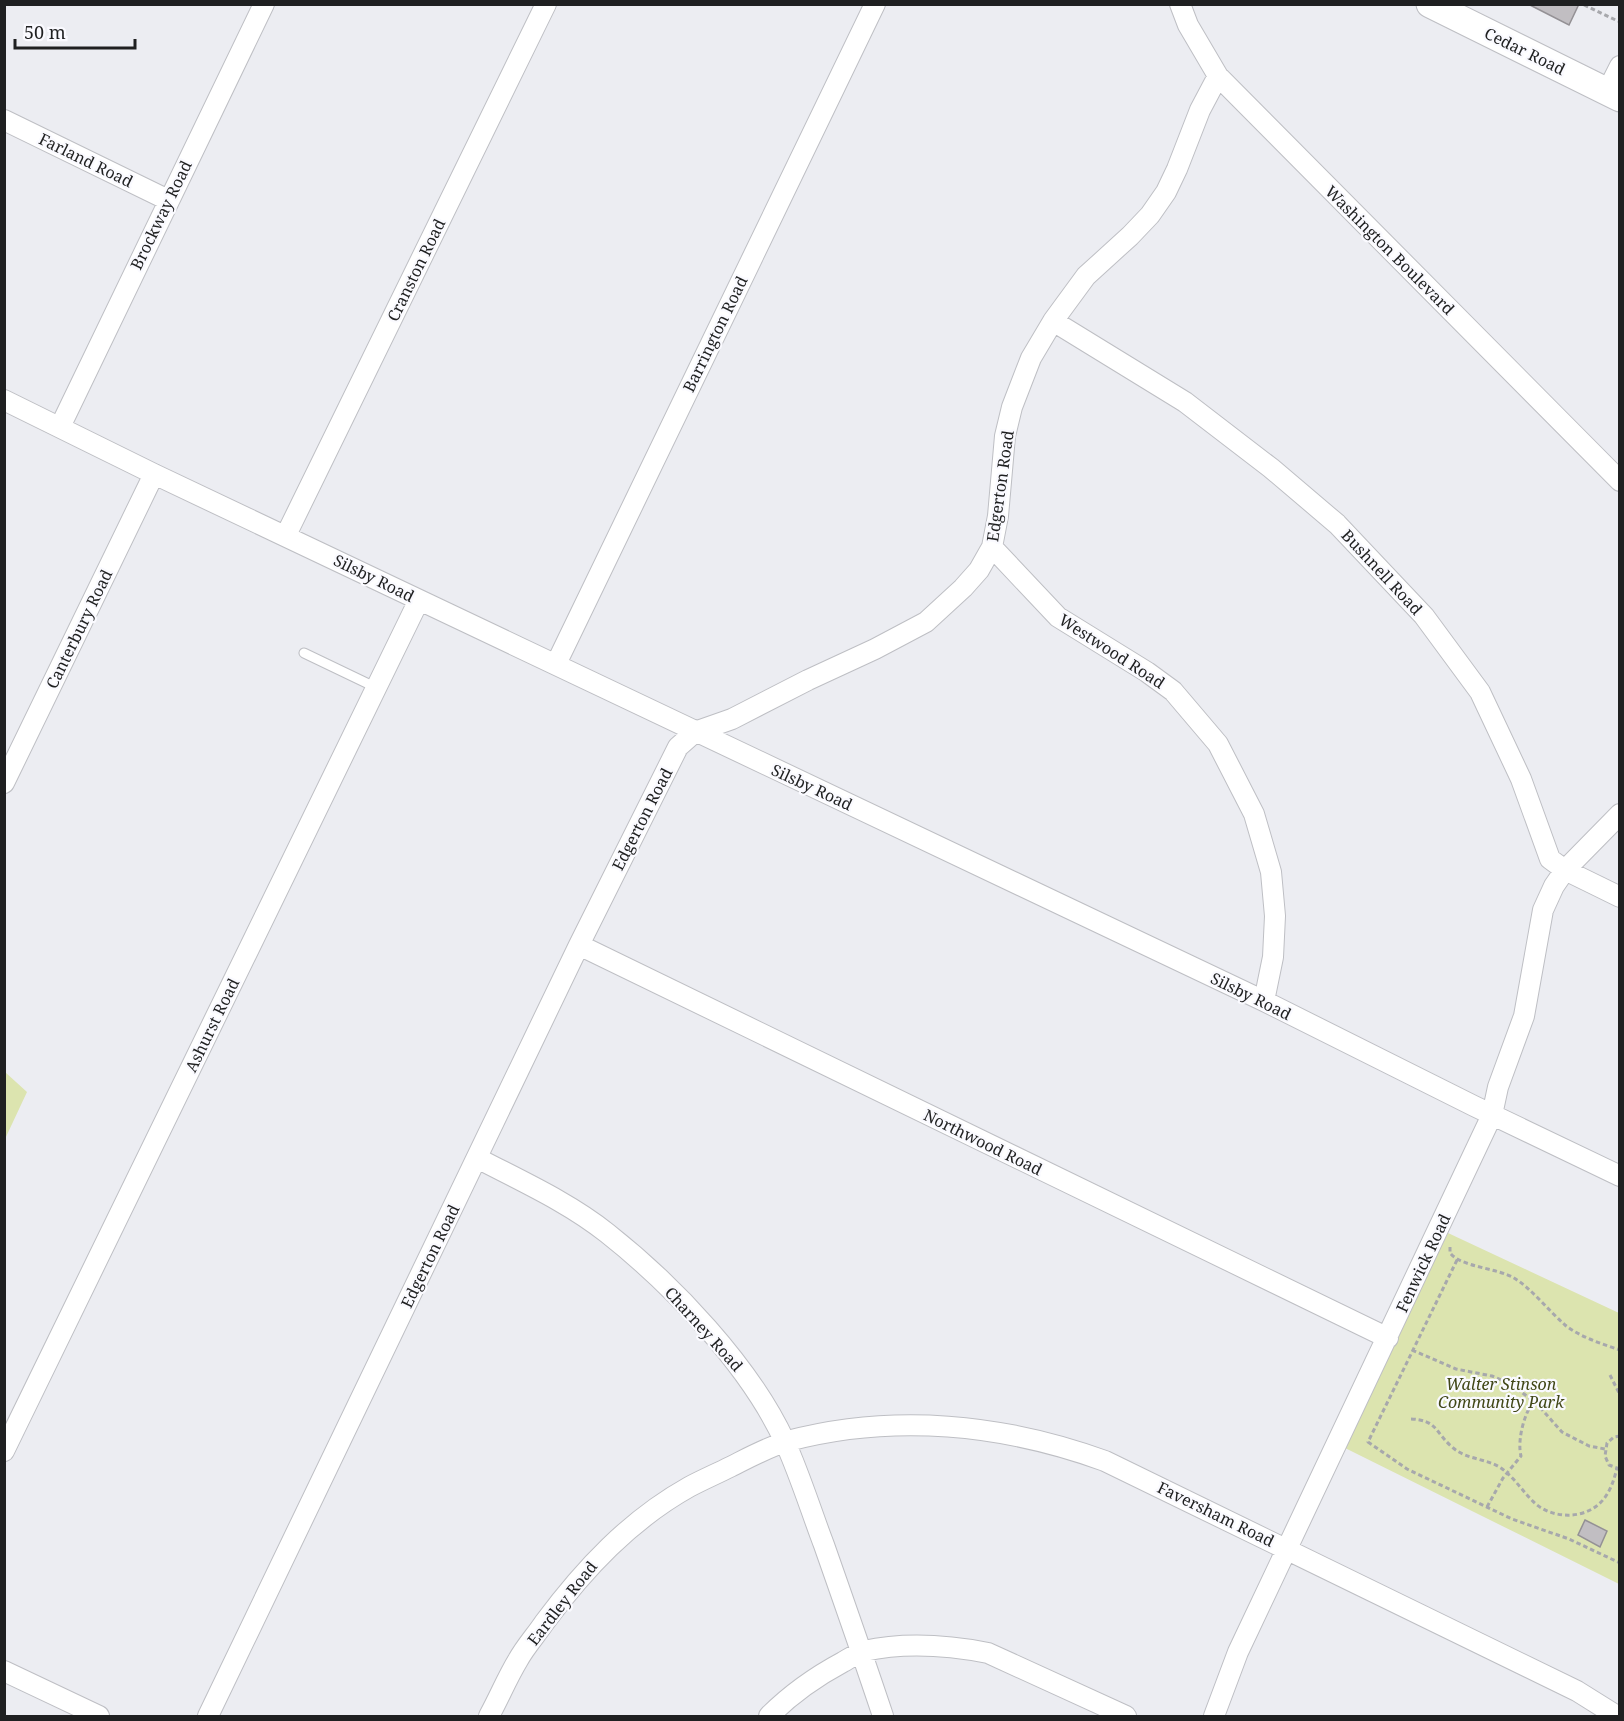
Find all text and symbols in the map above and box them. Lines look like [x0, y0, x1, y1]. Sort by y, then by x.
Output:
scale bar [15, 12, 135, 50]
text: 50 m [24, 20, 66, 44]
street label: Cedar Road [1481, 22, 1569, 80]
street label: Farland Road [35, 128, 137, 192]
street label: Brockway Road [125, 157, 197, 273]
street label: Washington Boulevard [1321, 181, 1460, 320]
street label: Cranston Road [382, 215, 450, 325]
street label: Barrington Road [677, 272, 753, 396]
street label: Edgerton Road [981, 429, 1019, 543]
street label: Bushnell Road [1337, 524, 1428, 620]
street label: Silsby Road [330, 549, 418, 607]
street label: Canterbury Road [41, 566, 117, 692]
street label: Westwood Road [1055, 609, 1169, 694]
street label: Silsby Road [768, 759, 856, 815]
street label: Edgerton Road [607, 764, 677, 874]
street label: Silsby Road [1207, 967, 1295, 1025]
street label: Ashurst Road [180, 974, 244, 1076]
street label: Northwood Road [920, 1104, 1046, 1180]
street label: Edgerton Road [395, 1201, 465, 1311]
street label: Fenwick Road [1391, 1210, 1456, 1316]
street label: Charney Road [660, 1282, 748, 1376]
park label: Walter Stinson Community Park [1438, 1373, 1565, 1413]
street label: Faversham Road [1154, 1476, 1278, 1552]
street label: Eardley Road [522, 1556, 602, 1650]

